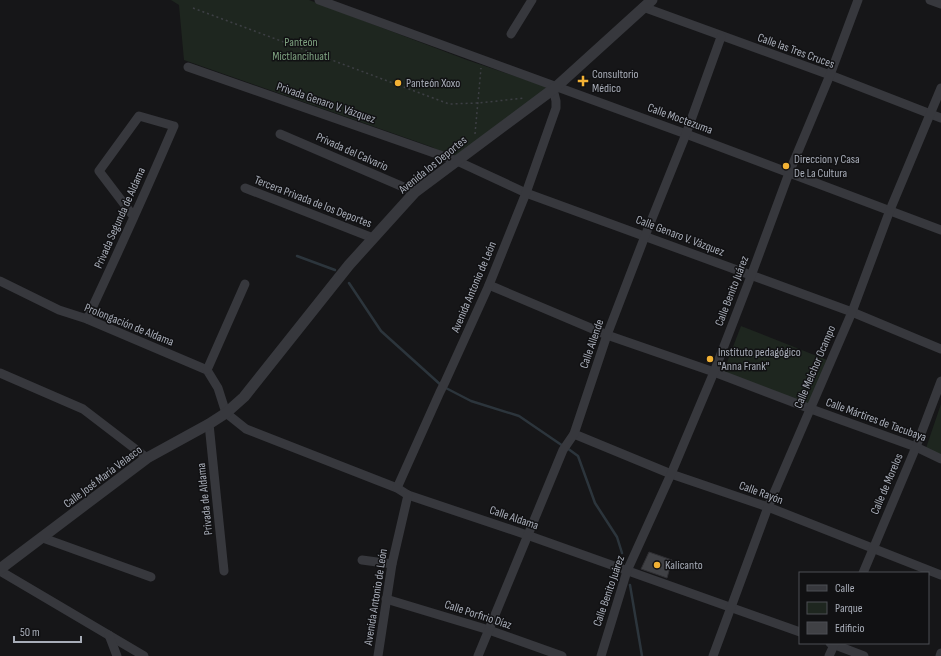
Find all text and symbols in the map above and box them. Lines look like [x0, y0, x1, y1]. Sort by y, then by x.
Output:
street label: Calle las Tres Cruces [755, 30, 837, 72]
park label: Panteón Mictlancihuatl [272, 35, 330, 64]
place label: Consultorio Médico [592, 67, 639, 96]
marker: Consultorio Médico [577, 75, 589, 87]
place label: Panteón Xoxo [406, 76, 460, 91]
marker: Panteón Xoxo [393, 78, 403, 88]
street label: Privada Genaro V. Vázquez [275, 79, 378, 127]
street label: Calle Moctezuma [645, 100, 715, 138]
street label: Privada del Calvario [314, 129, 390, 175]
street label: Avenida los Deportes [395, 133, 470, 198]
place label: Direccion y Casa De La Cultura [794, 152, 860, 181]
marker: Direccion y Casa De La Cultura [781, 161, 791, 171]
street label: Privada Segunda de Aldama [91, 165, 149, 271]
street label: Tercera Privada de los Deportes [252, 173, 374, 231]
street label: Calle Genaro V. Vázquez [634, 212, 727, 260]
street label: Avenida Antonio de León [448, 239, 500, 336]
street label: Calle Benito Juárez [712, 253, 752, 328]
street label: Prolongación de Aldama [82, 300, 176, 350]
street label: Calle Allende [577, 317, 607, 371]
street label: Calle Melchor Ocampo [791, 323, 839, 411]
place label: Instituto pedagógico "Anna Frank" [718, 345, 801, 374]
marker: Instituto pedagógico "Anna Frank" [705, 354, 715, 364]
street label: Calle Mártires de Tacubaya [824, 395, 929, 445]
street label: Calle José María Velasco [61, 443, 145, 511]
street label: Calle de Morelos [867, 451, 907, 517]
street label: Privada de Aldama [194, 462, 216, 536]
street label: Calle Rayón [737, 478, 785, 508]
street label: Calle Aldama [487, 503, 541, 534]
street label: Avenida Antonio de León [361, 548, 391, 647]
street label: Calle Benito Juárez [590, 553, 628, 628]
place label: Kalicanto [665, 558, 703, 573]
marker: Kalicanto [652, 560, 662, 570]
legend [799, 572, 929, 644]
text: Calle [835, 581, 855, 596]
street label: Calle Porfirio Díaz [442, 597, 514, 633]
text: Parque [835, 601, 863, 616]
scale bar [14, 618, 81, 644]
text: Edificio [835, 621, 864, 636]
text: 50 m [20, 625, 40, 640]

